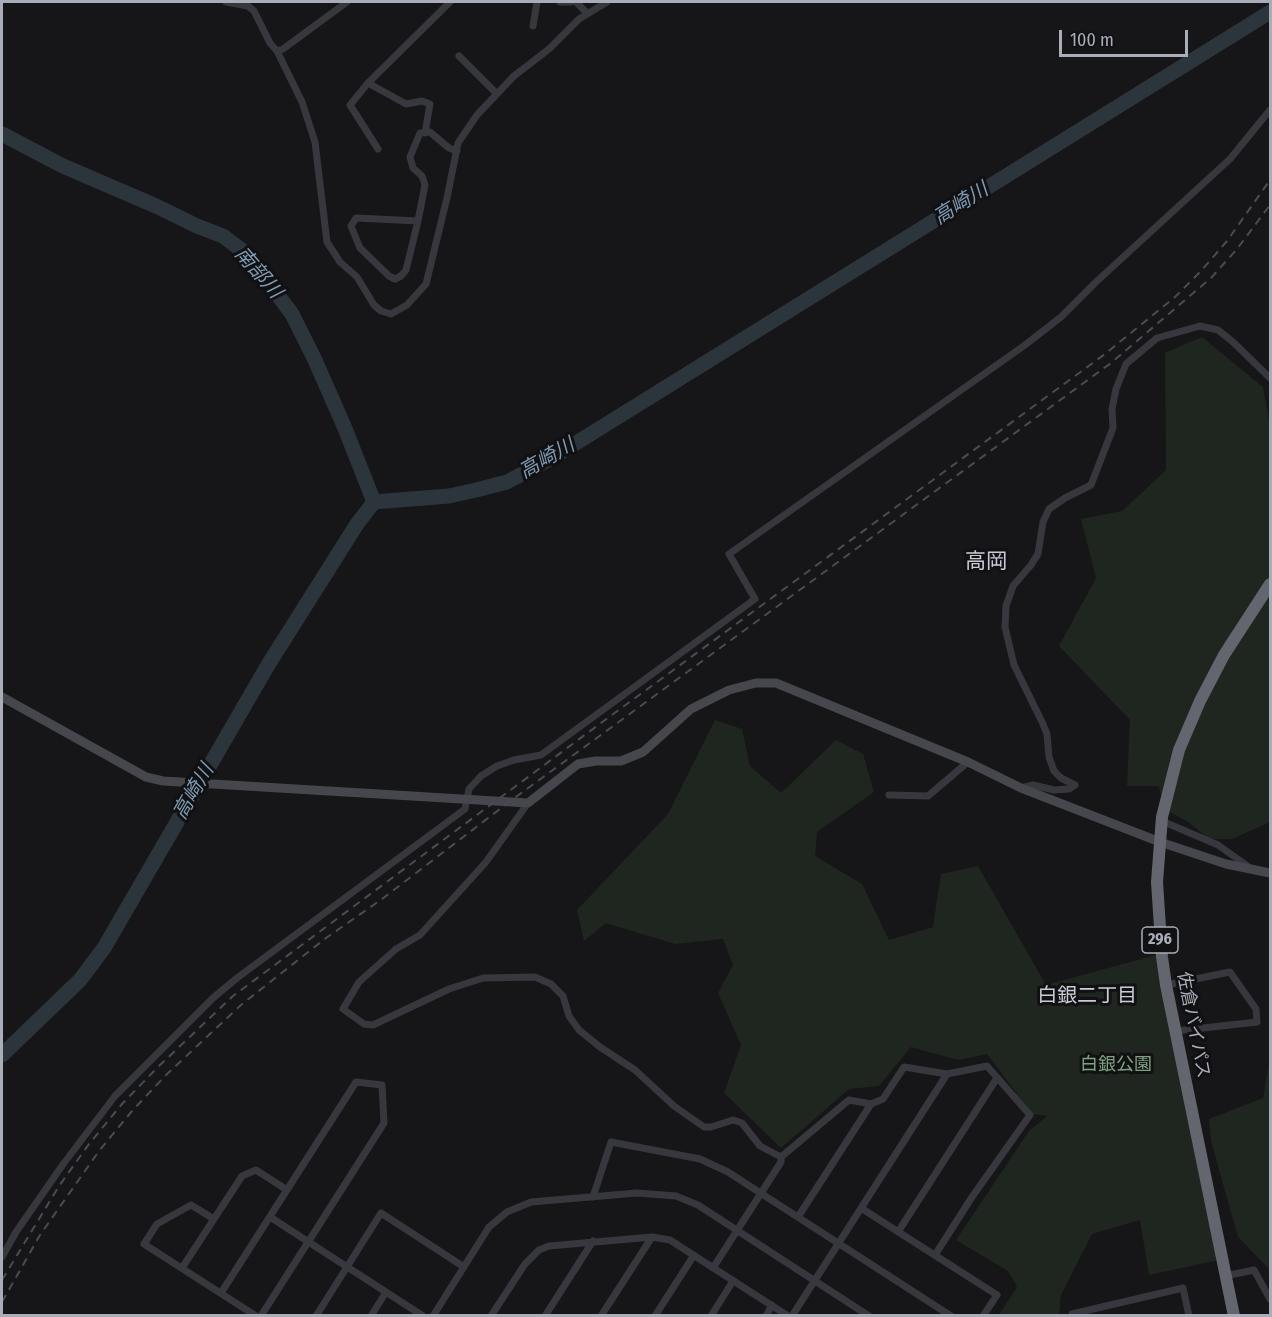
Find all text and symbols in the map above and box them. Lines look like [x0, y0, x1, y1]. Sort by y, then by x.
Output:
scale bar [1062, 18, 1191, 56]
text: 100 m [1070, 29, 1114, 51]
water label: 高崎川 [929, 178, 993, 230]
water label: 南部川 [229, 242, 287, 304]
water label: 高崎川 [515, 434, 579, 484]
district label: 高岡 [965, 549, 1007, 575]
water label: 高崎川 [169, 760, 219, 824]
road number: 296 [1142, 927, 1178, 953]
street label: 佐倉バイパス [1172, 970, 1214, 1080]
district label: 白銀二丁目 [1037, 984, 1137, 1008]
park label: 白銀公園 [1080, 1054, 1152, 1076]

